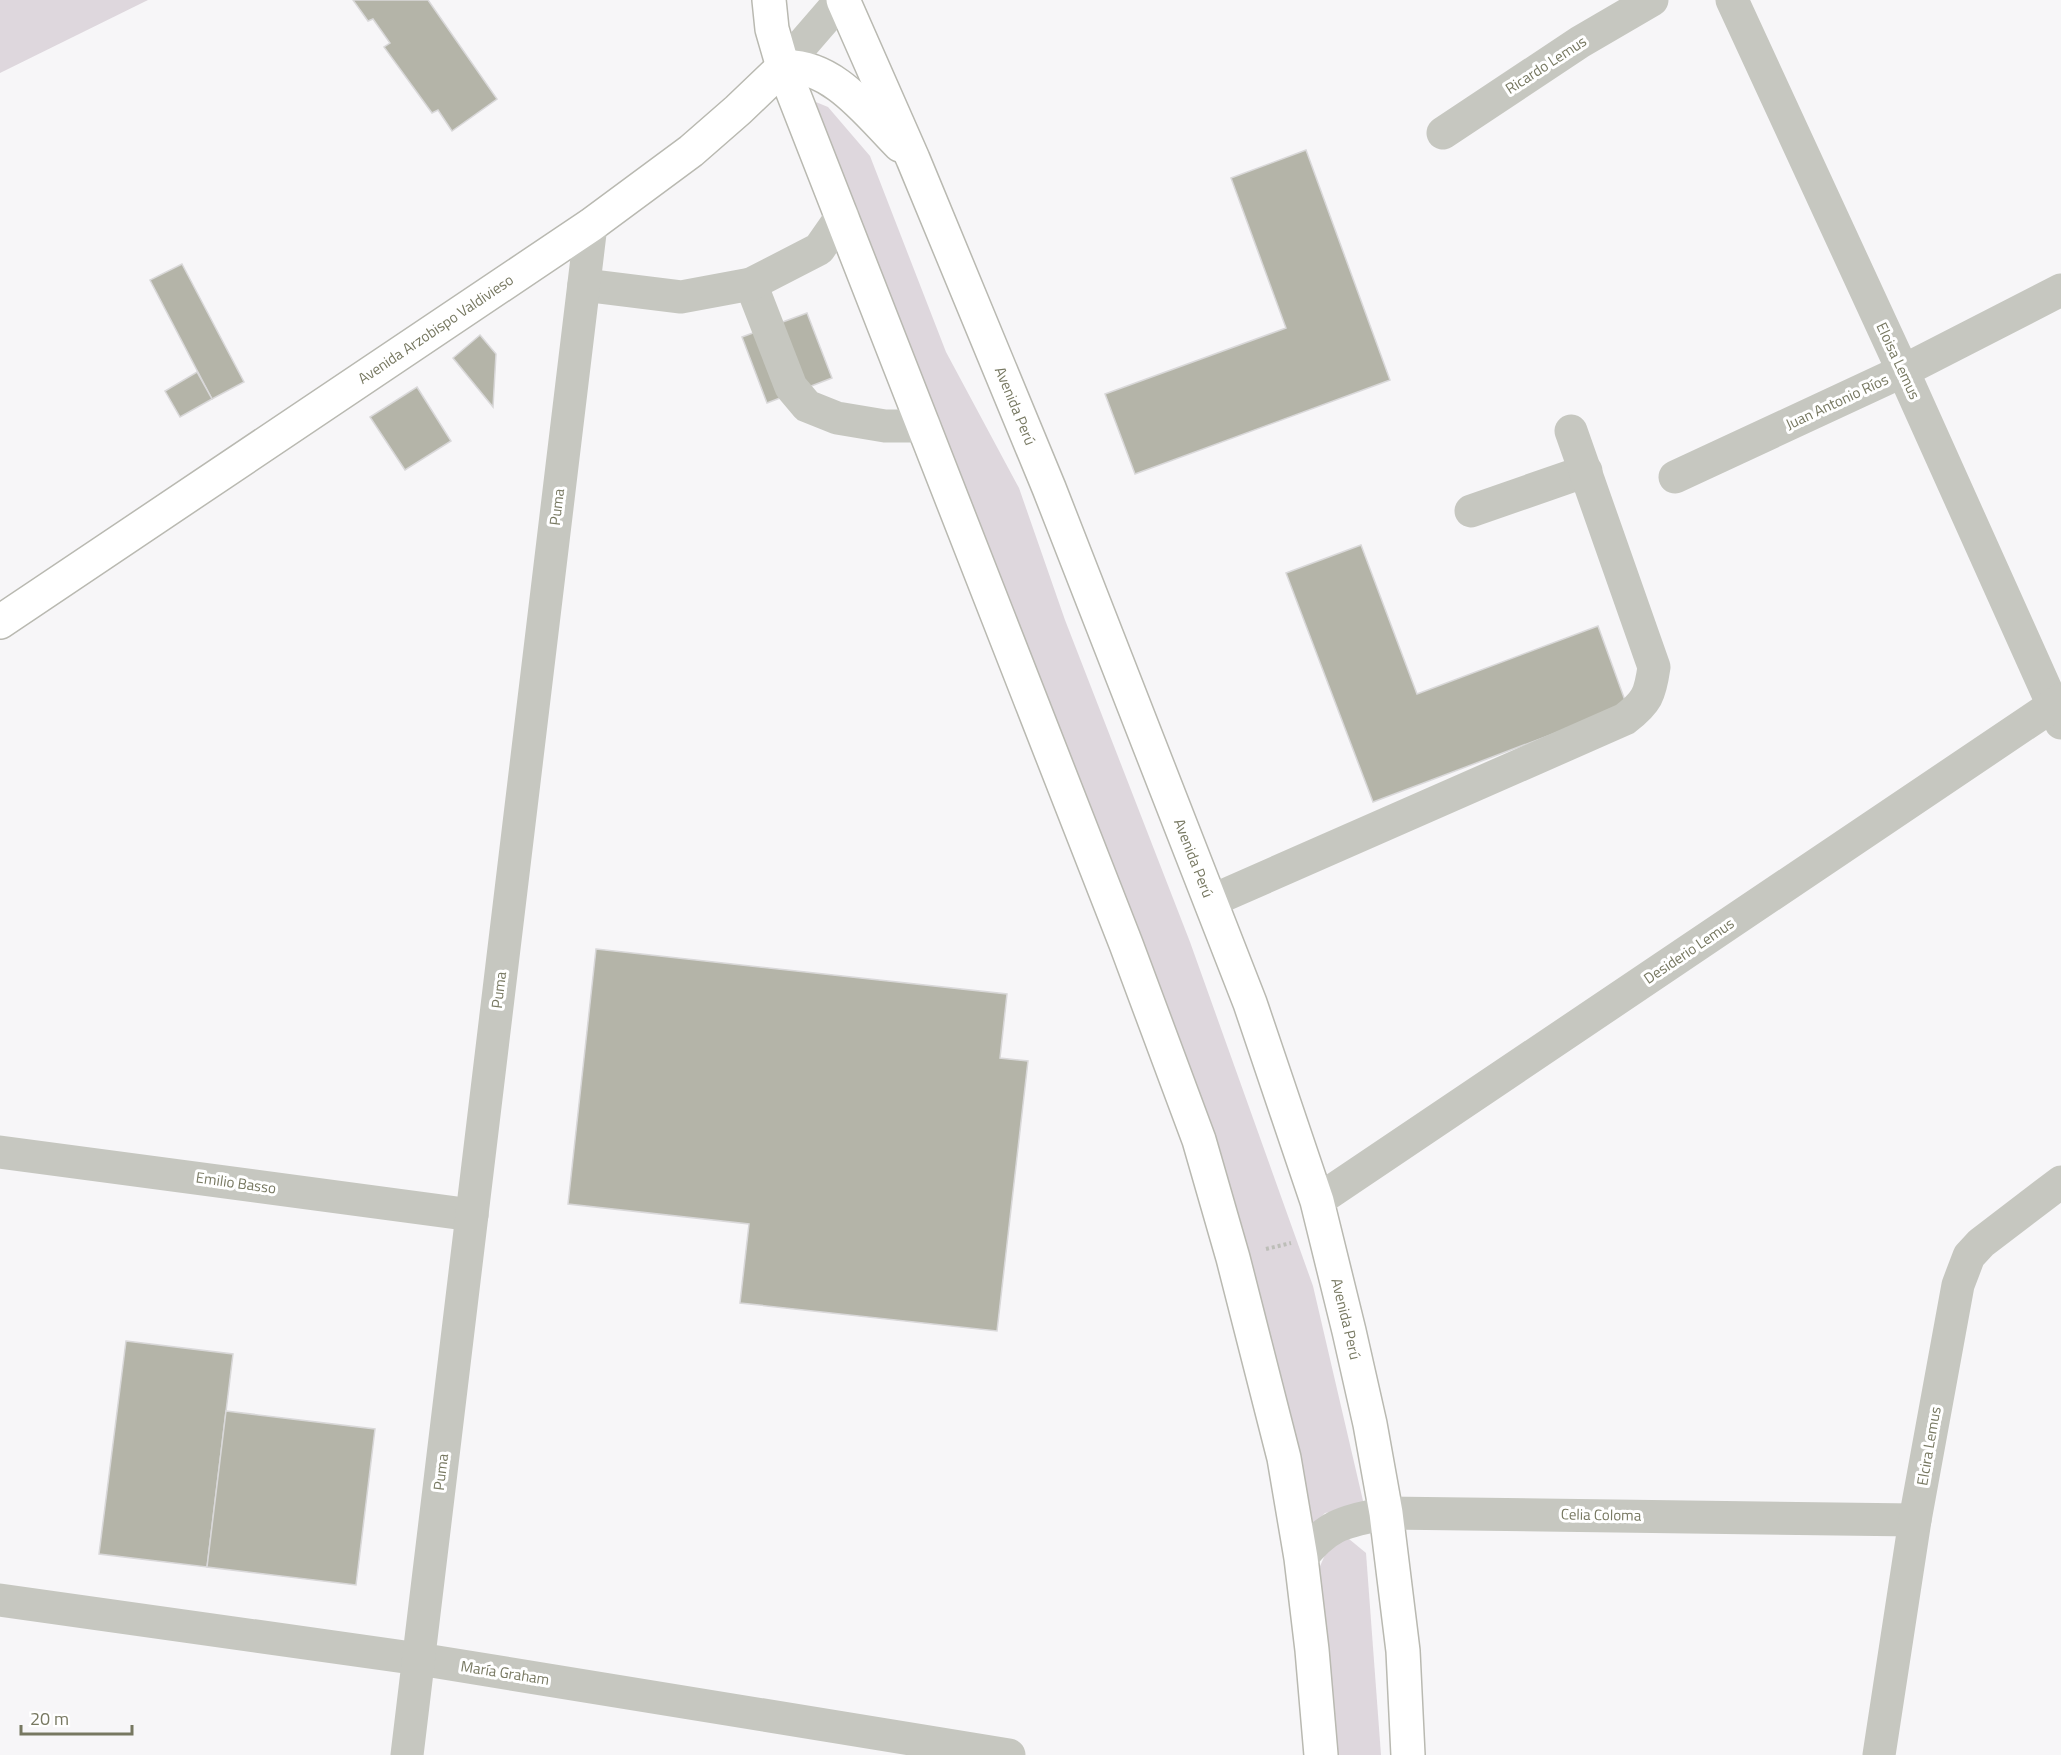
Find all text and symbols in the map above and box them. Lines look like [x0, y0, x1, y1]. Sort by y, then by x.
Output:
street label: Ricardo Lemus [1501, 30, 1591, 100]
street label: Avenida Arzobispo Valdivieso [353, 268, 518, 389]
street label: Eloisa Lemus [1871, 318, 1926, 403]
street label: Avenida Perú [989, 363, 1042, 449]
street label: Juan Antonio Ríos [1781, 368, 1892, 435]
street label: Puma [543, 487, 570, 527]
street label: Avenida Perú [1168, 815, 1220, 901]
street label: Desiderio Lemus [1639, 912, 1739, 989]
street label: Puma [485, 970, 512, 1010]
street label: Emilio Basso [195, 1165, 278, 1200]
street label: Avenida Perú [1325, 1276, 1367, 1362]
street label: Elcira Lemus [1910, 1405, 1947, 1487]
street label: Puma [427, 1452, 454, 1492]
street label: Celia Coloma [1561, 1502, 1642, 1527]
street label: María Graham [459, 1654, 551, 1691]
scale bar [21, 1698, 132, 1736]
text: 20 m [30, 1705, 69, 1732]

